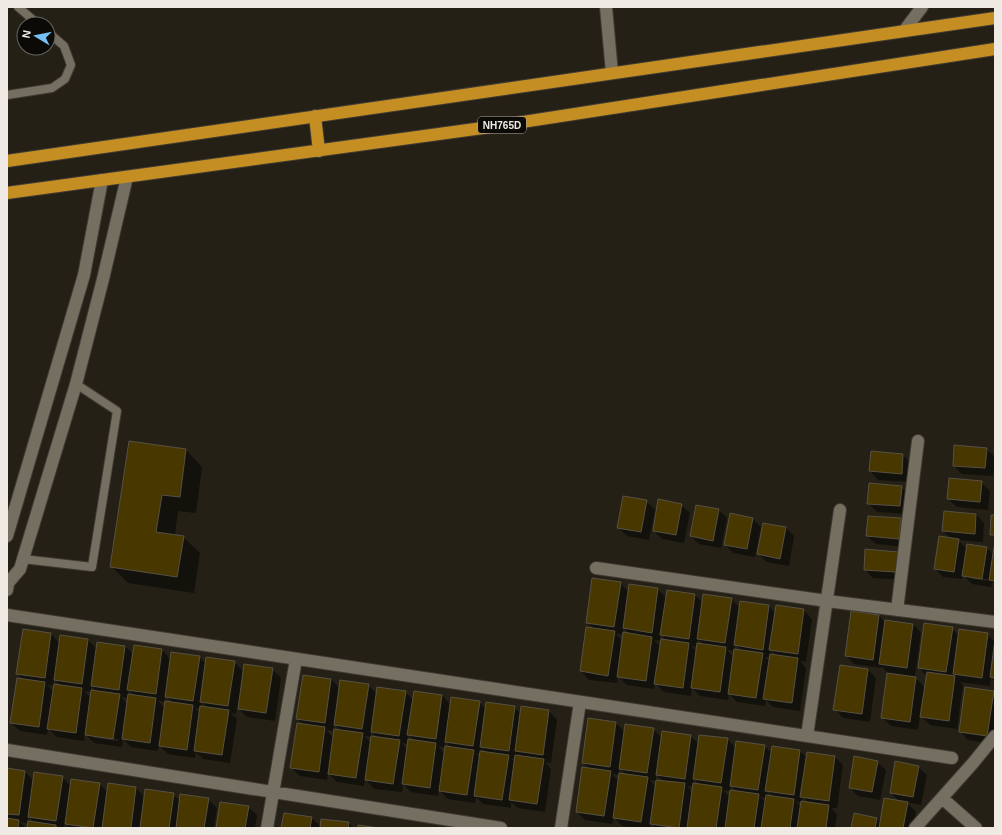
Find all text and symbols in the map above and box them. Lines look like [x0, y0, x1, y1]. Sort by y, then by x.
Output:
north arrow [16, 16, 56, 56]
text: N [20, 29, 33, 39]
road number: NH765D [478, 117, 526, 133]

